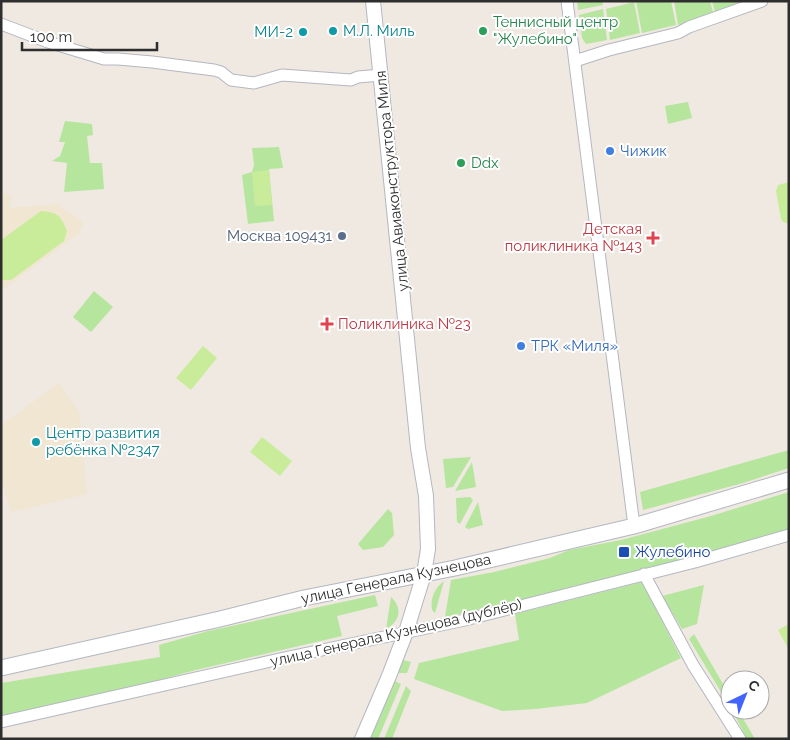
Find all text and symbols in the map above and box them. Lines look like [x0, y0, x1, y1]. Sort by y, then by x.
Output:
place label: Теннисный центр "Жулебино" [493, 13, 618, 48]
scale bar [22, 20, 158, 52]
place label: М.Л. Миль [343, 22, 414, 40]
place label: МИ-2 [254, 23, 293, 41]
marker: М.Л. Миль [327, 25, 339, 37]
marker: Теннисный центр "Жулебино" [477, 25, 489, 37]
marker: МИ-2 [297, 26, 309, 38]
text: 100 m [30, 28, 72, 46]
street label: улица Авиаконструктора Миля [371, 70, 413, 292]
place label: Чижик [620, 142, 667, 160]
marker: Чижик [604, 145, 616, 157]
place label: Ddx [471, 154, 499, 172]
marker: Ddx [455, 157, 467, 169]
place label: Детская поликлиника №143 [505, 220, 642, 255]
place label: Москва 109431 [227, 227, 333, 245]
marker: Москва 109431 [336, 230, 348, 242]
marker: Детская поликлиника №143 [646, 231, 660, 245]
place label: Поликлиника №23 [338, 315, 471, 333]
marker: Поликлиника №23 [320, 317, 334, 331]
place label: ТРК «Миля» [531, 337, 618, 355]
marker: ТРК «Миля» [515, 340, 527, 352]
place label: Центр развития ребёнка №2347 [46, 424, 160, 459]
marker: Центр развития ребёнка №2347 [30, 436, 42, 448]
place label: Жулебино [635, 543, 710, 561]
marker: Жулебино [617, 545, 631, 559]
street label: улица Генерала Кузнецова [299, 550, 493, 608]
street label: улица Генерала Кузнецова (дублёр) [268, 595, 524, 671]
north arrow [720, 670, 770, 720]
text: С [745, 676, 763, 695]

